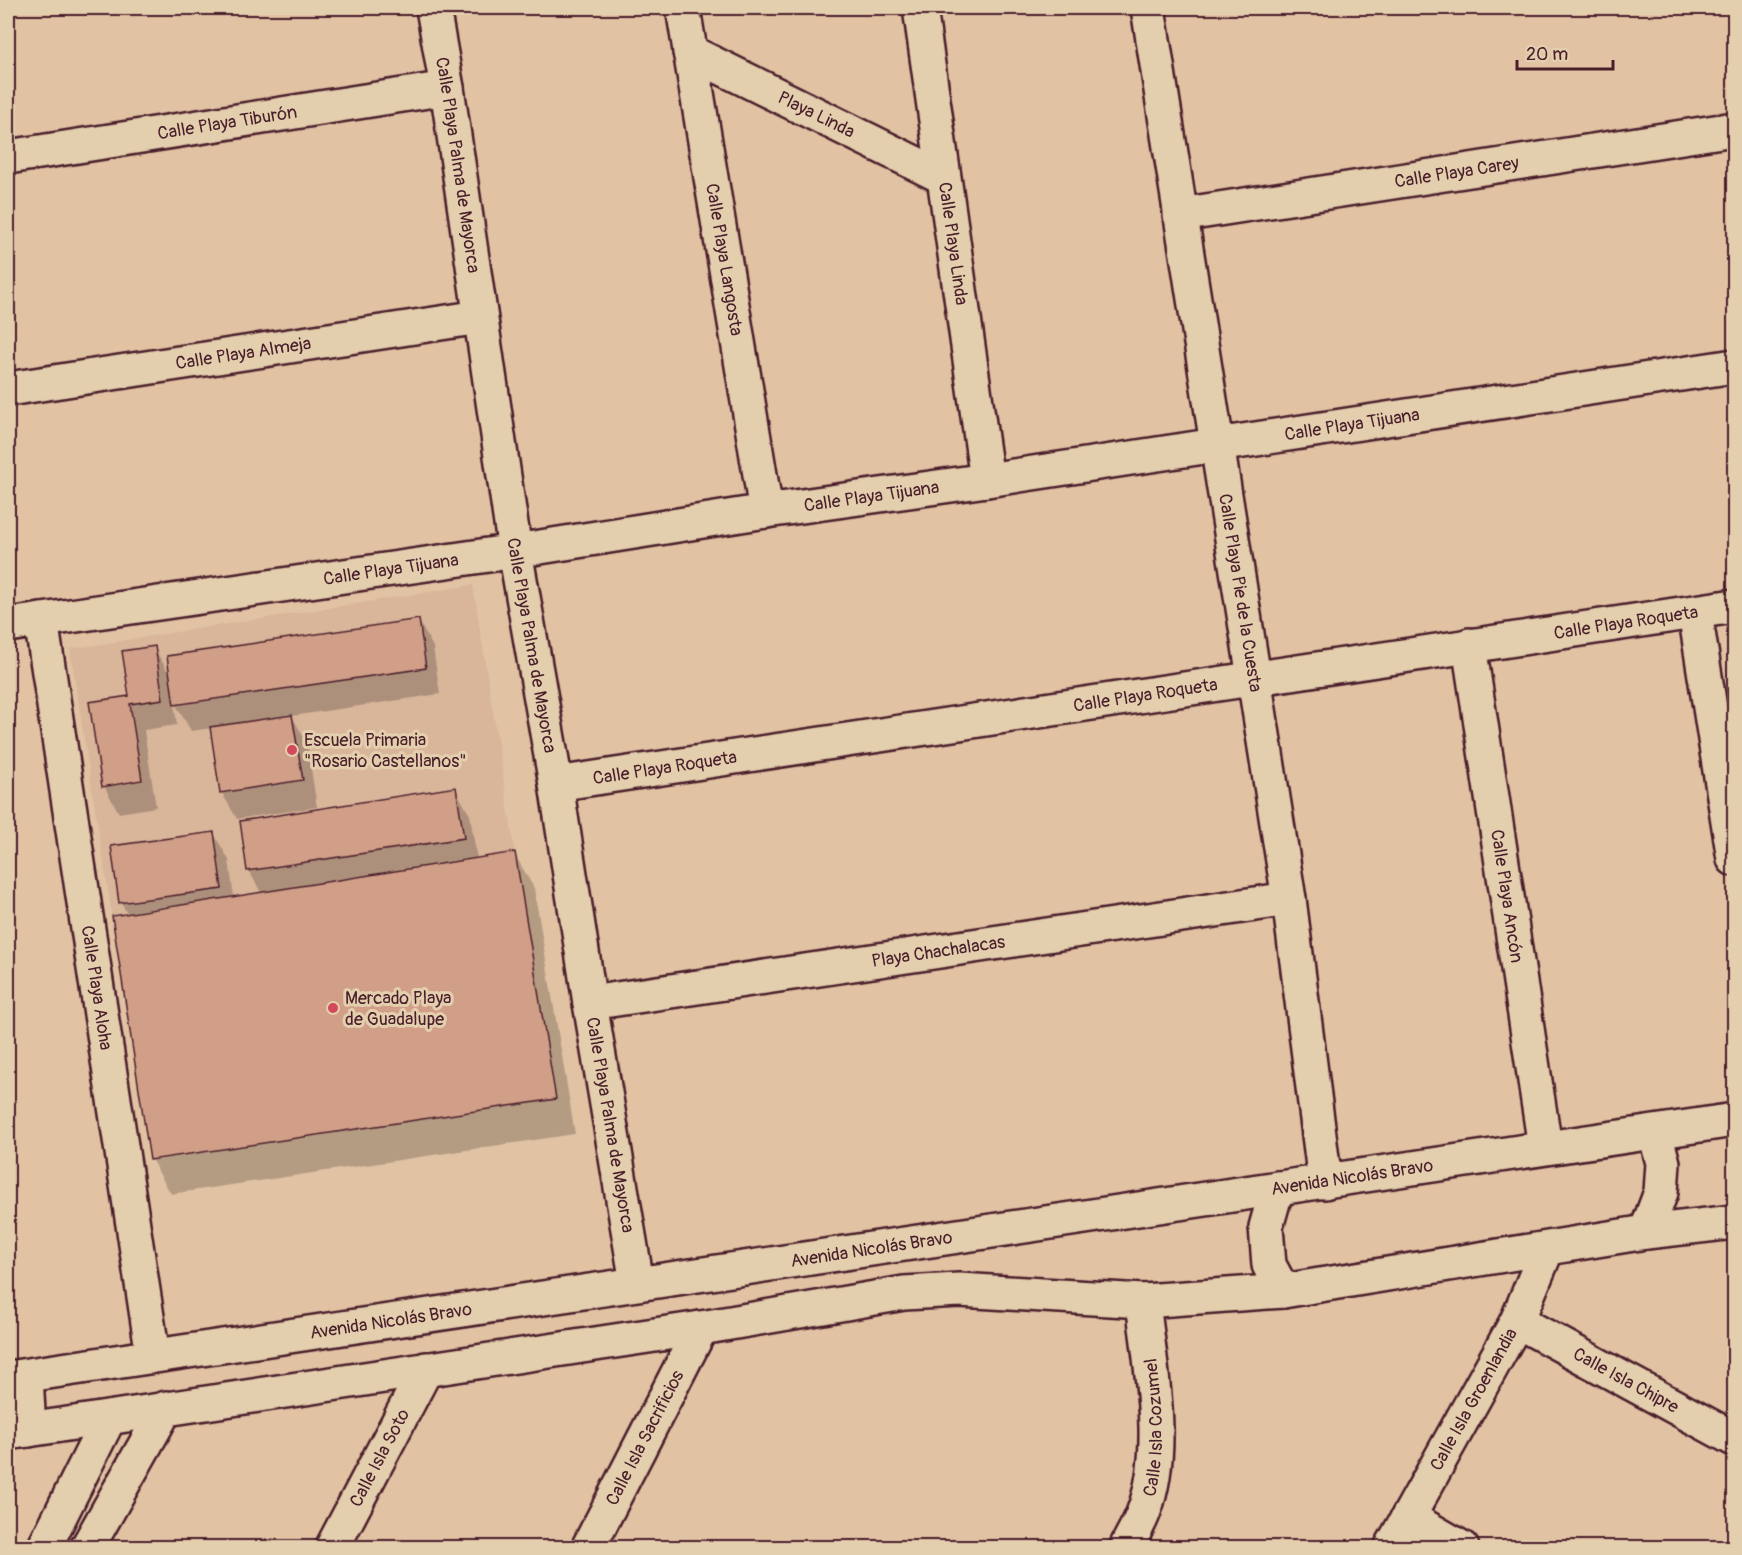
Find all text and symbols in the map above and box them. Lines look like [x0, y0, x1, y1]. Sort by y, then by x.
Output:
scale bar [1517, 33, 1613, 71]
text: 20 m [1526, 43, 1568, 66]
street label: Calle Playa Palma de Mayorca [430, 55, 486, 274]
street label: Playa Linda [774, 86, 859, 143]
street label: Calle Playa Tiburón [156, 100, 299, 145]
street label: Calle Playa Carey [1393, 151, 1521, 193]
street label: Calle Playa Linda [933, 181, 974, 307]
street label: Calle Playa Langosta [701, 182, 748, 337]
street label: Calle Playa Almeja [174, 331, 313, 375]
street label: Calle Playa Tijuana [1283, 403, 1421, 446]
street label: Calle Playa Tijuana [802, 475, 941, 517]
street label: Calle Playa Pie de la Cuesta [1214, 492, 1268, 694]
street label: Calle Playa Palma de Mayorca [502, 536, 562, 755]
street label: Calle Playa Tijuana [322, 548, 460, 590]
street label: Calle Playa Roqueta [1552, 600, 1700, 645]
street label: Calle Playa Roqueta [1072, 673, 1219, 717]
place label: Escuela Primaria "Rosario Castellanos" [304, 729, 467, 773]
marker: Escuela Primaria "Rosario Castellanos" [285, 743, 299, 757]
street label: Calle Playa Roqueta [591, 745, 738, 790]
street label: Calle Playa Ancón [1486, 828, 1528, 964]
street label: Calle Playa Aloha [76, 924, 118, 1052]
street label: Playa Chachalacas [870, 930, 1007, 972]
place label: Mercado Playa de Guadalupe [345, 987, 451, 1031]
marker: Mercado Playa de Guadalupe [326, 1001, 340, 1015]
street label: Calle Playa Palma de Mayorca [581, 1015, 640, 1234]
street label: Avenida Nicolás Bravo [1270, 1154, 1435, 1201]
street label: Avenida Nicolás Bravo [789, 1225, 954, 1272]
street label: Avenida Nicolás Bravo [308, 1297, 474, 1344]
street label: Calle Isla Groenlandia [1425, 1324, 1522, 1475]
street label: Calle Isla Chipre [1569, 1342, 1683, 1418]
street label: Calle Isla Cozumel [1138, 1357, 1168, 1499]
street label: Calle Isla Sacrificios [600, 1366, 689, 1509]
street label: Calle Isla Soto [344, 1404, 415, 1511]

